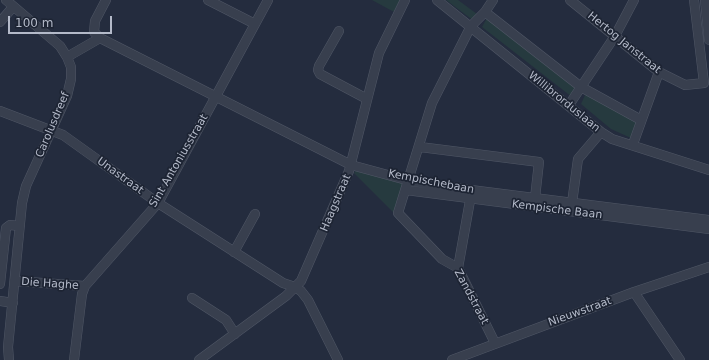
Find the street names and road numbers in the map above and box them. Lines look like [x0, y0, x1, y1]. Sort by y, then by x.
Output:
street label: Hertog Janstraat [585, 9, 663, 77]
street label: Willibrorduslaan [526, 69, 602, 135]
street label: Carolusdreef [33, 90, 73, 160]
street label: Sint Antoniusstraat [147, 112, 211, 210]
street label: Unastraat [94, 155, 146, 197]
street label: Kempischebaan [387, 167, 475, 197]
street label: Haagstraat [318, 172, 354, 234]
street label: Kempische Baan [511, 198, 603, 222]
street label: Zandstraat [451, 267, 491, 327]
street label: Die Haghe [21, 275, 79, 293]
street label: Nieuwstraat [547, 294, 613, 330]

